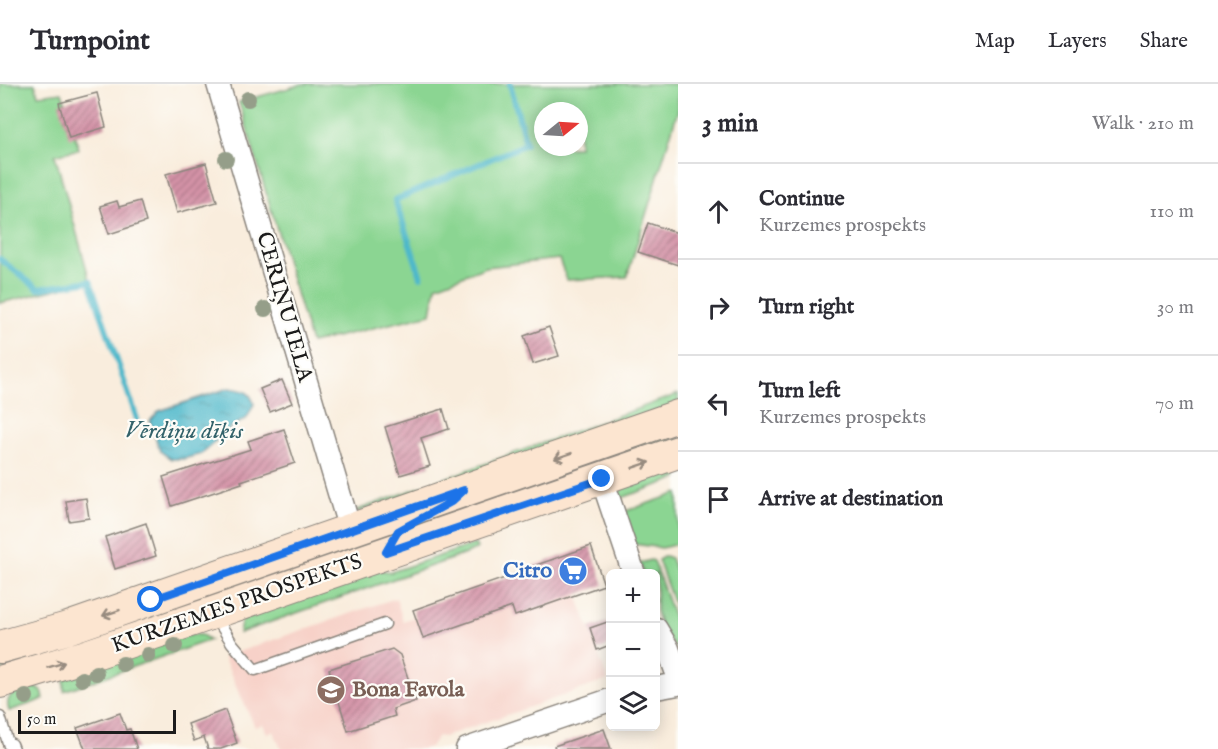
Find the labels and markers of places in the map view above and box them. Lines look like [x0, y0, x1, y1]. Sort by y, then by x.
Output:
supermarket icon: Citro [557, 555, 589, 587]
place label: Citro [503, 557, 552, 585]
school or university icon: Bona Favola [315, 674, 347, 706]
place label: Bona Favola [352, 676, 465, 704]

